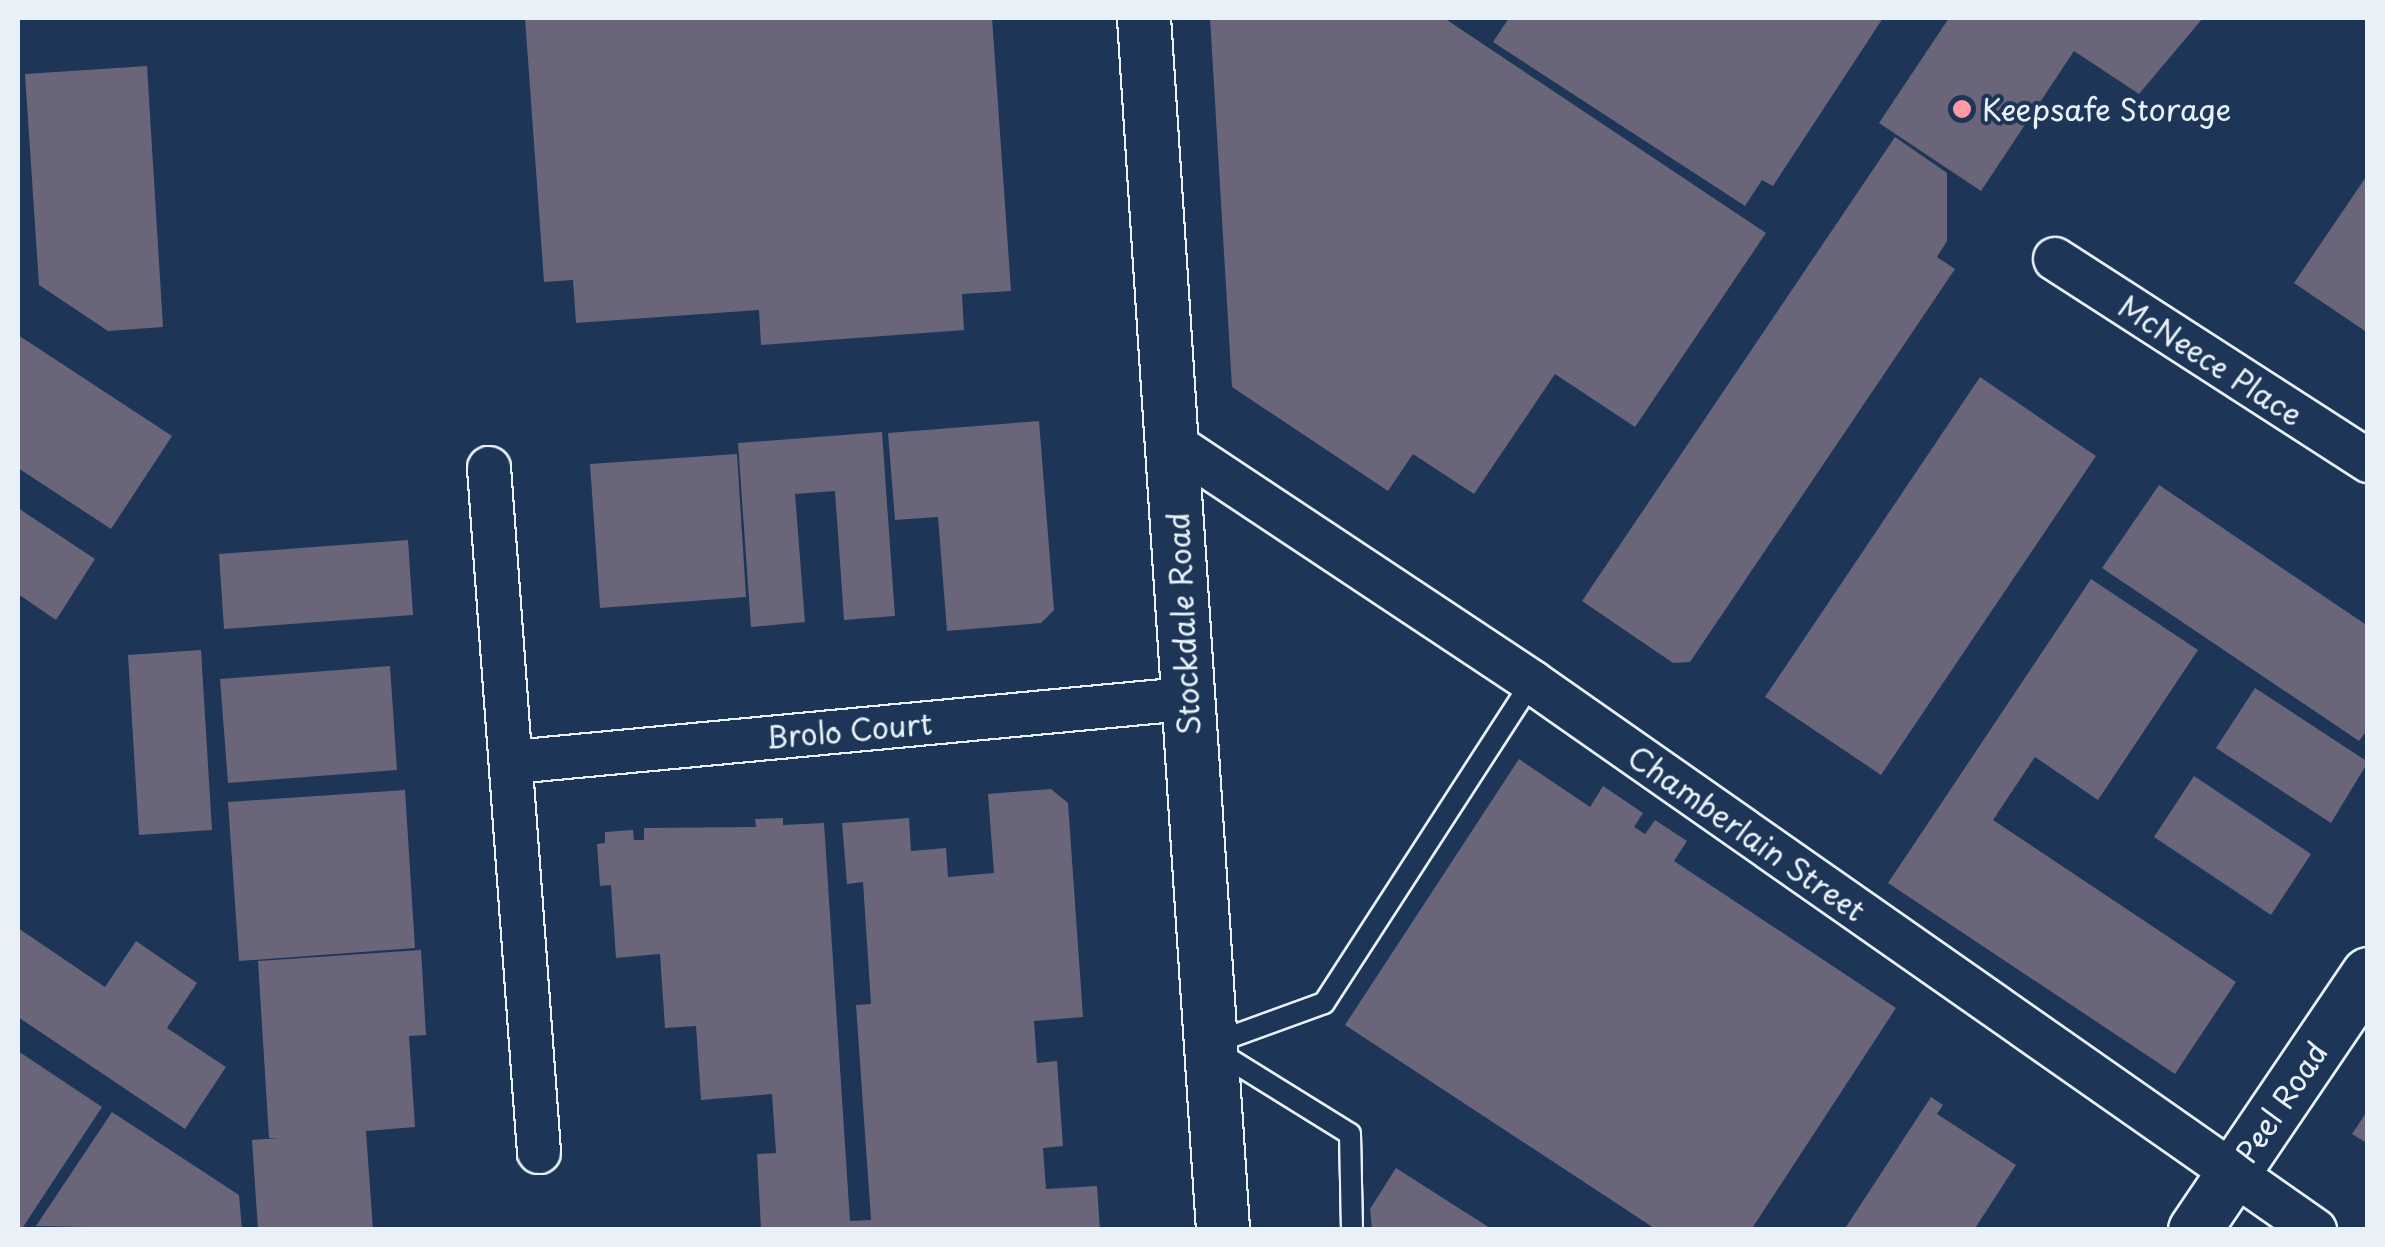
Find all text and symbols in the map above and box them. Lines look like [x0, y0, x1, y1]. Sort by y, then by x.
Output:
place label: Keepsafe Storage [1982, 91, 2232, 127]
marker: Keepsafe Storage [1951, 98, 1973, 120]
street label: McNeece Place [2111, 286, 2311, 434]
street label: Stockdale Road [1159, 511, 1207, 737]
street label: Brolo Court [763, 705, 935, 755]
street label: Chamberlain Street [1620, 737, 1874, 929]
street label: Peel Road [2227, 1034, 2335, 1170]

